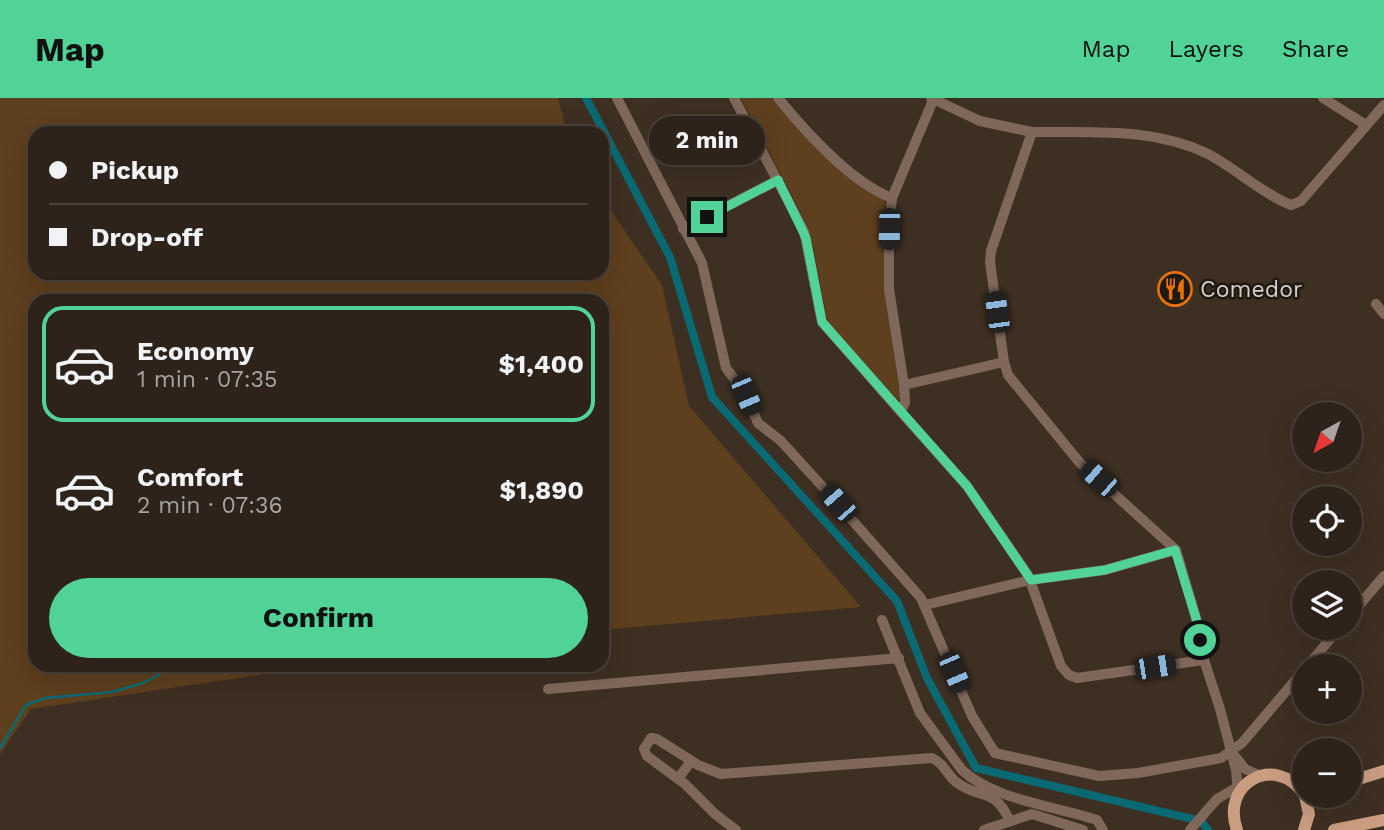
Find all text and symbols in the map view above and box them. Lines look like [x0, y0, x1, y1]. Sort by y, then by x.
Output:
text: Map [35, 30, 105, 69]
text: Map [1082, 35, 1130, 63]
text: Layers [1168, 35, 1244, 63]
text: Share [1282, 35, 1349, 63]
callout: 2 min [649, 116, 765, 164]
text: 2 min [676, 127, 738, 154]
text: Pickup [91, 155, 179, 185]
route end [691, 201, 723, 233]
car [879, 208, 900, 250]
text: Drop-off [91, 222, 203, 252]
restaurant icon: Comedor [1156, 270, 1194, 308]
place label: Comedor [1200, 276, 1302, 303]
car [984, 290, 1011, 334]
icon: car [53, 333, 116, 396]
text: Economy [137, 336, 254, 366]
text: $1,400 [498, 349, 584, 379]
text: 1 min · 07:35 [137, 366, 277, 393]
car [729, 372, 764, 418]
north arrow [1292, 402, 1362, 472]
map controls [1292, 402, 1362, 808]
car [1077, 457, 1122, 501]
icon: car [53, 459, 116, 522]
text: Comfort [137, 462, 243, 492]
text: $1,890 [500, 475, 584, 505]
car [817, 480, 860, 526]
button: locate [1292, 486, 1362, 556]
text: 2 min · 07:36 [137, 492, 282, 519]
button: layers [1292, 570, 1362, 640]
button: Confirm [49, 578, 588, 658]
route start [1184, 624, 1216, 656]
car [937, 649, 972, 695]
car [1133, 653, 1178, 681]
button: + [1292, 654, 1362, 724]
button: − [1292, 738, 1362, 808]

